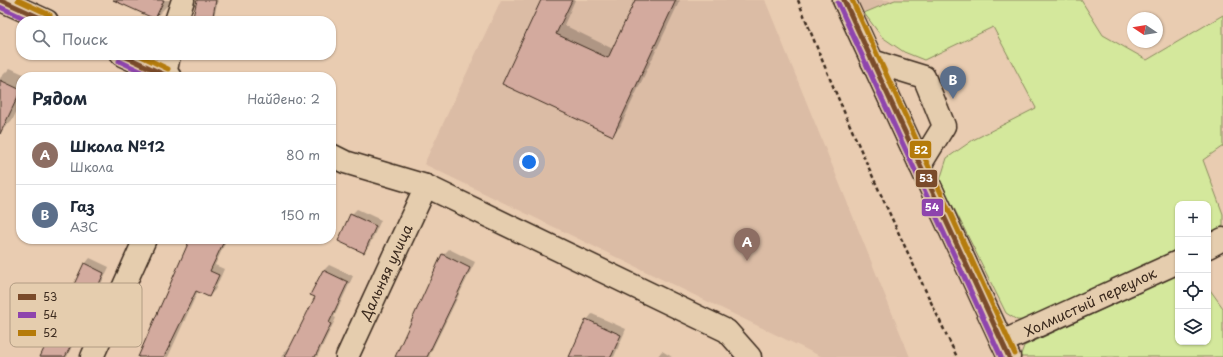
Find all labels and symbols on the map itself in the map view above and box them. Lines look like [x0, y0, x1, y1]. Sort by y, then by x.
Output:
north arrow [1127, 12, 1163, 48]
pin: B [940, 66, 966, 99]
line badge: 52 [909, 140, 932, 159]
text: 52 [914, 141, 928, 158]
your location [519, 152, 539, 172]
line badge: 53 [915, 169, 938, 188]
text: 53 [919, 169, 933, 186]
line badge: 54 [921, 198, 944, 217]
text: 54 [925, 198, 940, 215]
street label: Дальняя улица [354, 220, 417, 324]
pin: A [734, 228, 760, 261]
street label: Холмистый переулок [1020, 262, 1160, 342]
legend [10, 283, 142, 347]
text: 53 [43, 288, 57, 305]
text: 54 [43, 306, 57, 323]
text: 52 [43, 324, 58, 341]

